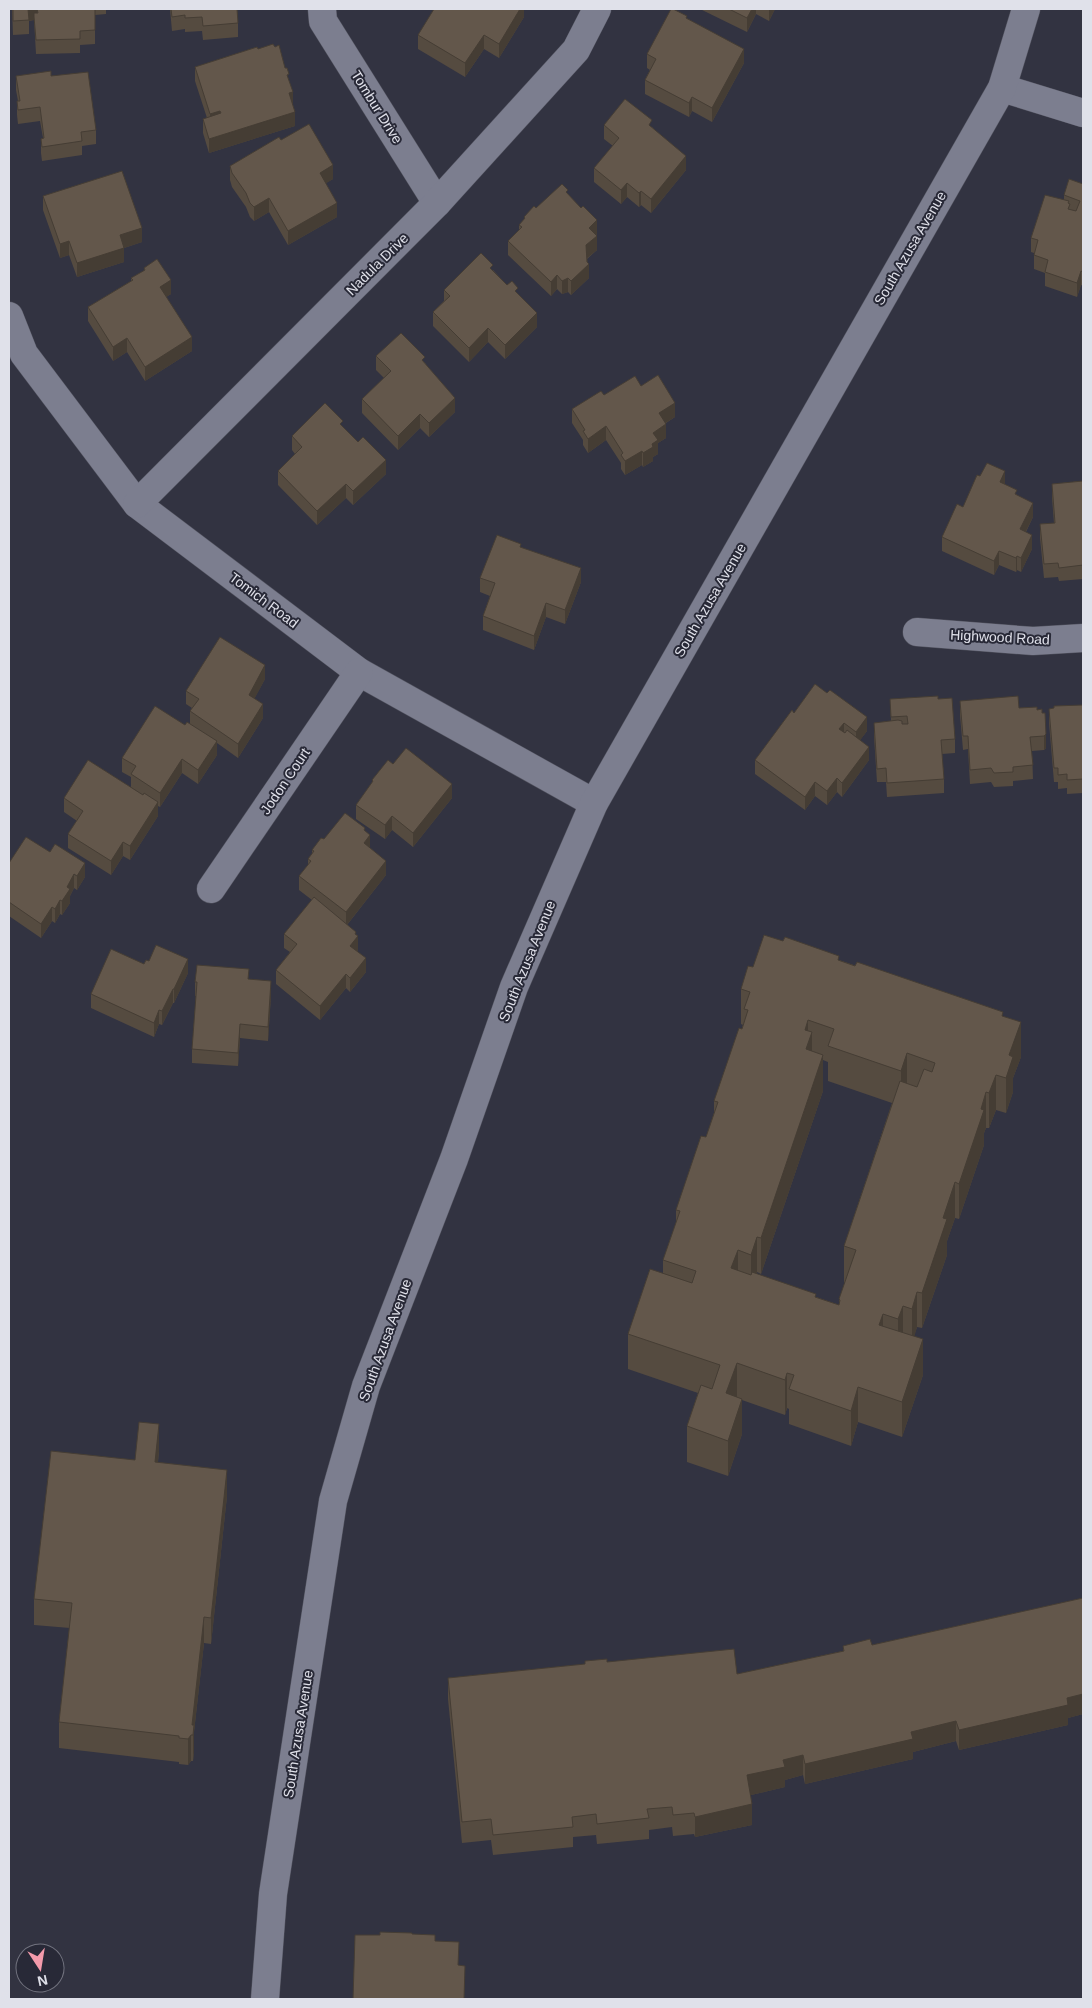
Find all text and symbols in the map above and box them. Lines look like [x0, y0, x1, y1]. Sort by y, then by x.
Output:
street label: Tombur Drive [348, 67, 406, 147]
street label: South Azusa Avenue [871, 188, 949, 308]
street label: Nadula Drive [343, 230, 411, 298]
street label: South Azusa Avenue [671, 540, 749, 660]
street label: Tomich Road [227, 569, 301, 631]
street label: Highwood Road [950, 626, 1050, 648]
street label: Jodon Court [257, 745, 313, 817]
street label: South Azusa Avenue [495, 898, 559, 1024]
street label: South Azusa Avenue [355, 1276, 415, 1403]
street label: South Azusa Avenue [280, 1669, 316, 1799]
north arrow [15, 1943, 65, 1993]
text: N [36, 1972, 49, 1990]

